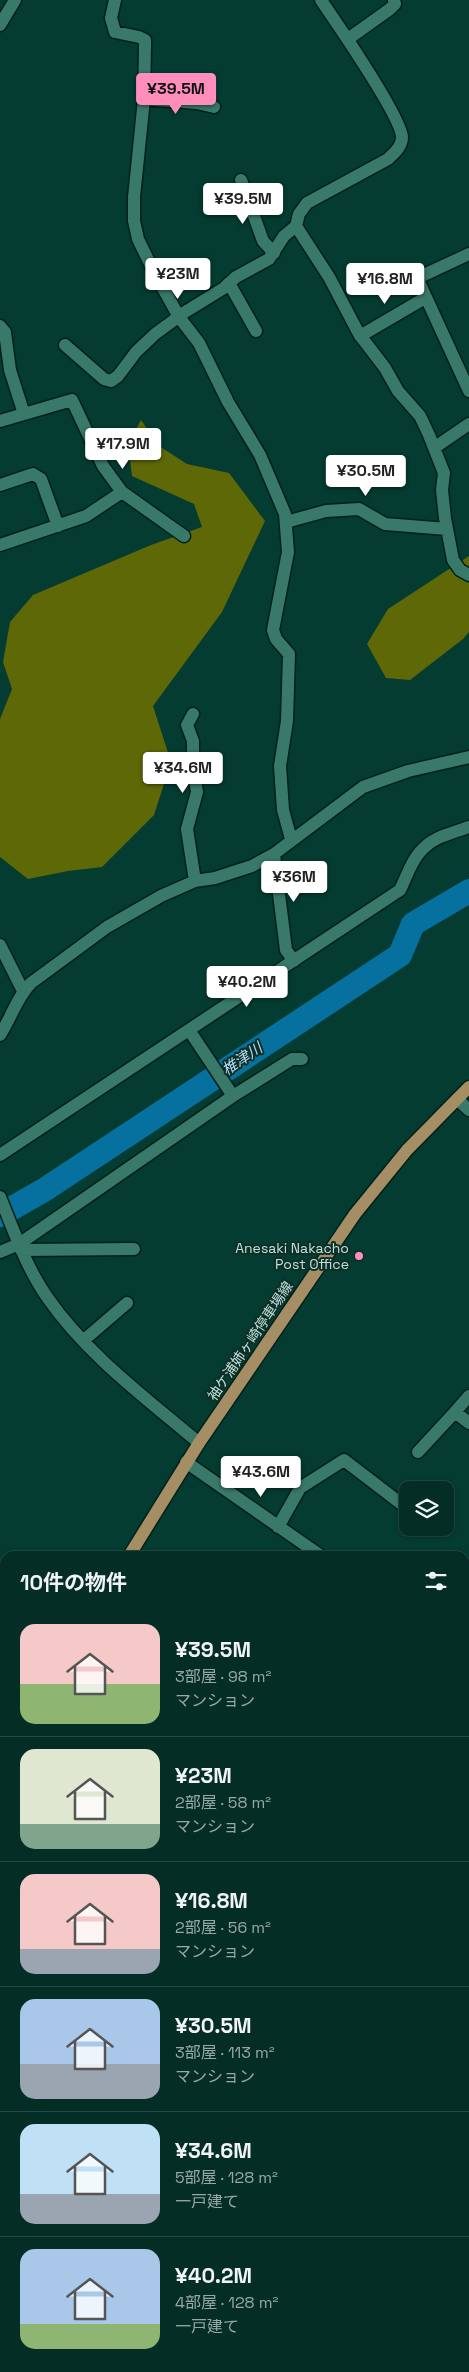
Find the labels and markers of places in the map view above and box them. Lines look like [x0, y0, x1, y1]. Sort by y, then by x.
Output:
pin: ¥39.5M [135, 72, 217, 115]
pin: ¥39.5M [202, 182, 284, 225]
pin: ¥23M [148, 258, 208, 300]
pin: ¥16.8M [344, 262, 426, 305]
pin: ¥17.9M [82, 428, 164, 470]
pin: ¥30.5M [325, 454, 407, 497]
pin: ¥34.6M [142, 752, 224, 794]
pin: ¥36M [264, 860, 324, 903]
pin: ¥40.2M [206, 966, 288, 1008]
place label: Anesaki Nakacho Post Office [235, 1239, 349, 1273]
marker: Anesaki Nakacho Post Office [353, 1250, 365, 1262]
pin: ¥43.6M [220, 1456, 302, 1498]

